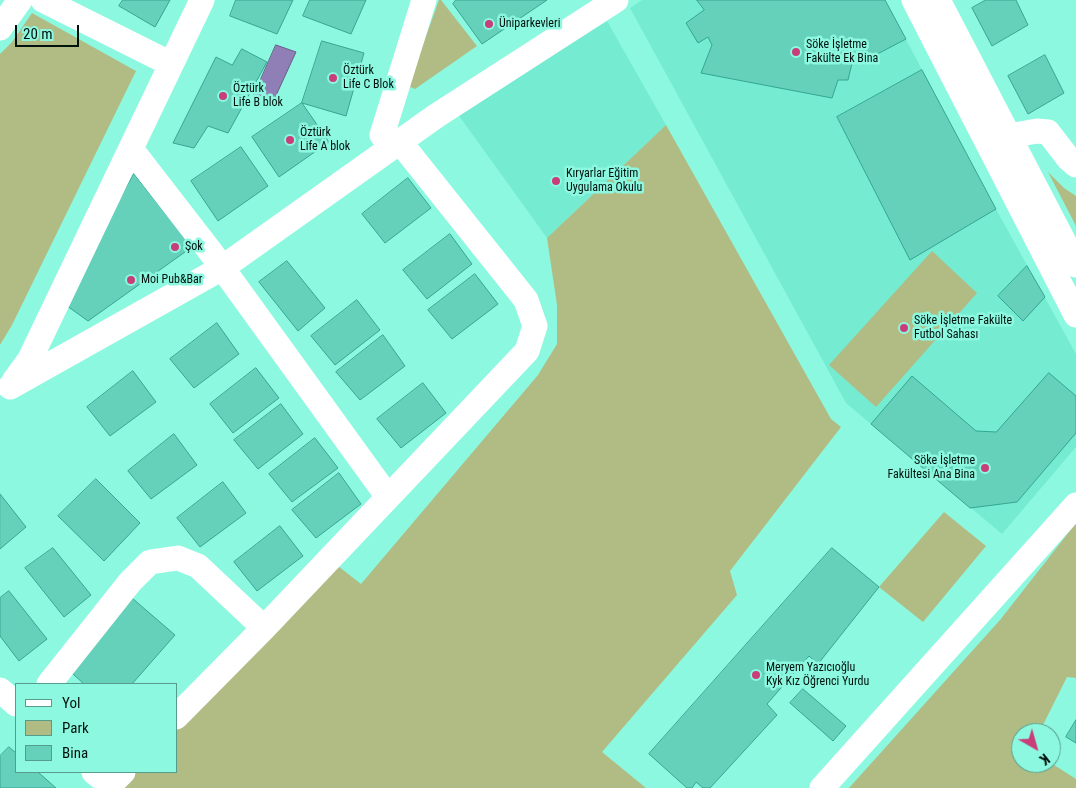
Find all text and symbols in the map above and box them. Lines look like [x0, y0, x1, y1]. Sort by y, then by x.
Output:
scale bar [18, 15, 81, 47]
place label: Üniparkevleri [499, 17, 560, 31]
marker: Üniparkevleri [483, 18, 495, 30]
text: 20 m [23, 25, 53, 43]
place label: Söke İşletme Fakülte Ek Bina [806, 38, 878, 66]
marker: Söke İşletme Fakülte Ek Bina [790, 46, 802, 58]
place label: Öztürk Life C Blok [343, 64, 394, 92]
marker: Öztürk Life C Blok [327, 72, 339, 84]
place label: Öztürk Life B blok [233, 82, 283, 110]
marker: Öztürk Life B blok [217, 90, 229, 102]
place label: Öztürk Life A blok [300, 126, 350, 154]
marker: Öztürk Life A blok [284, 134, 296, 146]
place label: Kıryarlar Eğitim Uygulama Okulu [566, 167, 642, 195]
marker: Kıryarlar Eğitim Uygulama Okulu [550, 175, 562, 187]
place label: Şok [185, 240, 203, 254]
marker: Şok [169, 241, 181, 253]
place label: Moi Pub&Bar [141, 273, 202, 287]
marker: Moi Pub&Bar [125, 274, 137, 286]
place label: Söke İşletme Fakülte Futbol Sahası [914, 314, 1012, 342]
marker: Söke İşletme Fakülte Futbol Sahası [898, 322, 910, 334]
place label: Söke İşletme Fakültesi Ana Bina [887, 454, 975, 482]
marker: Söke İşletme Fakültesi Ana Bina [979, 462, 991, 474]
place label: Meryem Yazıcıoğlu Kyk Kız Öğrenci Yurdu [766, 661, 869, 689]
marker: Meryem Yazıcıoğlu Kyk Kız Öğrenci Yurdu [750, 669, 762, 681]
legend [15, 683, 178, 773]
text: Yol [62, 694, 80, 712]
text: Park [62, 719, 89, 737]
north arrow [1011, 723, 1061, 773]
text: Bina [62, 744, 88, 762]
text: K [1037, 750, 1053, 768]

